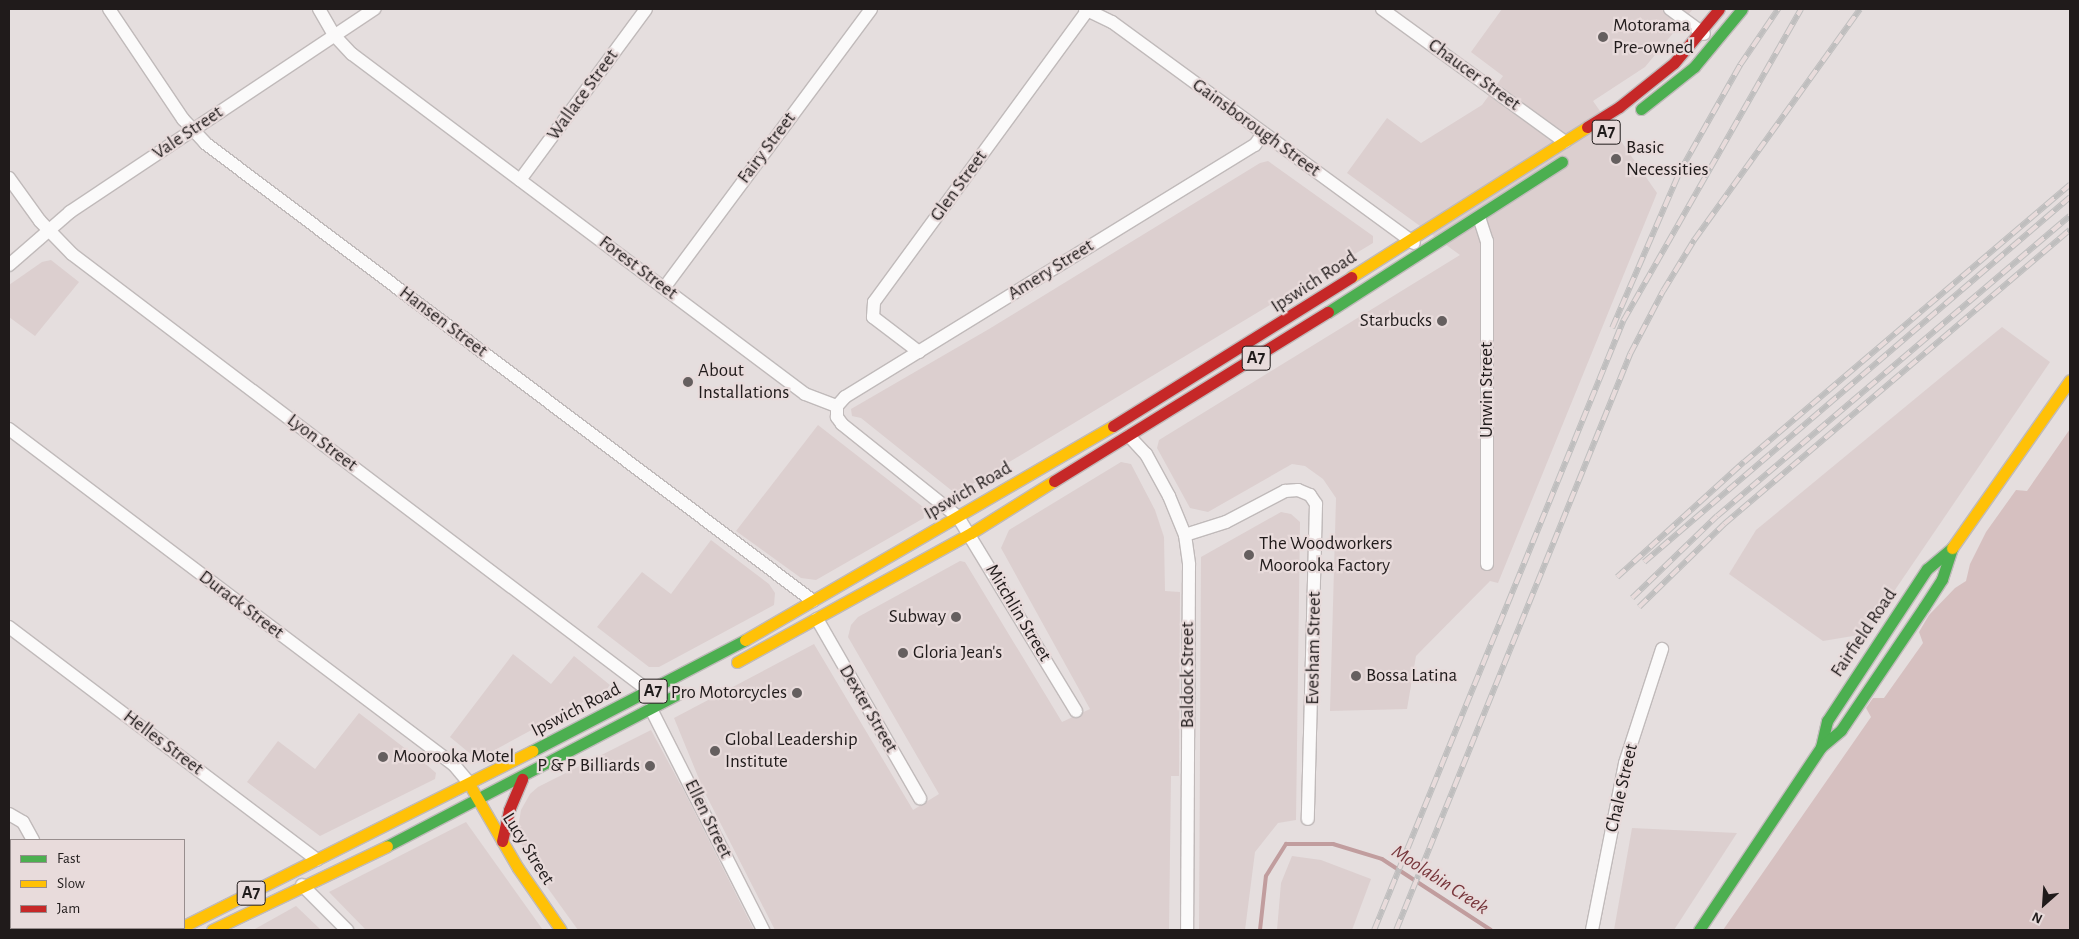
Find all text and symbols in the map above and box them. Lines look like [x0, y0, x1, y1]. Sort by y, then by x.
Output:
place label: Motorama Pre-owned [1613, 15, 1694, 59]
marker: Motorama Pre-owned [1597, 31, 1609, 43]
street label: Chaucer Street [1423, 34, 1525, 116]
street label: Wallace Street [542, 45, 624, 145]
street label: Gainsborough Street [1188, 74, 1324, 182]
street label: Vale Street [149, 101, 227, 165]
street label: Fairy Street [733, 108, 801, 188]
road number: A7 [1591, 116, 1621, 148]
place label: Basic Necessities [1626, 137, 1709, 181]
street label: Glen Street [926, 146, 992, 226]
marker: Basic Necessities [1610, 153, 1622, 165]
street label: Forest Street [594, 231, 682, 305]
street label: Amery Street [1004, 235, 1098, 305]
street label: Ipswich Road [1267, 246, 1361, 318]
street label: Hansen Street [394, 281, 492, 363]
place label: Starbucks [1360, 310, 1432, 332]
marker: Starbucks [1436, 315, 1448, 327]
road number: A7 [1241, 342, 1271, 373]
street label: Unwin Street [1476, 342, 1498, 438]
place label: About Installations [698, 360, 789, 404]
marker: About Installations [682, 376, 694, 388]
street label: Lyon Street [282, 409, 362, 477]
street label: Ipswich Road [920, 457, 1016, 525]
place label: The Woodworkers Moorooka Factory [1259, 533, 1393, 577]
marker: The Woodworkers Moorooka Factory [1243, 549, 1255, 561]
street label: Mitchlin Street [980, 560, 1056, 666]
street label: Durack Street [194, 566, 288, 644]
street label: Fairfield Road [1826, 584, 1902, 682]
street label: Evesham Street [1302, 591, 1326, 705]
place label: Subway [889, 606, 946, 628]
marker: Subway [950, 611, 962, 623]
street label: Baldock Street [1177, 622, 1199, 728]
place label: Gloria Jean's [913, 642, 1002, 664]
marker: Gloria Jean's [897, 647, 909, 659]
street label: Dexter Street [834, 661, 902, 757]
place label: Bossa Latina [1366, 665, 1457, 687]
marker: Bossa Latina [1350, 670, 1362, 682]
road number: A7 [638, 676, 668, 706]
street label: Ipswich Road [527, 678, 625, 742]
place label: Pro Motorcycles [671, 682, 787, 704]
marker: Pro Motorcycles [791, 687, 803, 699]
street label: Helles Street [118, 705, 208, 781]
place label: Global Leadership Institute [725, 729, 858, 773]
street label: Chale Street [1601, 742, 1643, 834]
marker: Global Leadership Institute [709, 745, 721, 757]
place label: Moorooka Motel [393, 746, 514, 768]
marker: Moorooka Motel [377, 751, 389, 763]
place label: P & P Billiards [537, 755, 640, 777]
marker: P & P Billiards [644, 760, 656, 772]
street label: Ellen Street [679, 776, 737, 862]
street label: Lucy Street [497, 809, 559, 889]
legend [10, 839, 185, 929]
water label: Moolabin Creek [1387, 840, 1493, 920]
text: Fast [57, 851, 80, 866]
text: Slow [57, 876, 85, 891]
road number: A7 [236, 878, 266, 908]
north arrow [2019, 879, 2069, 929]
text: Jam [57, 901, 80, 916]
text: N [2030, 909, 2045, 926]

